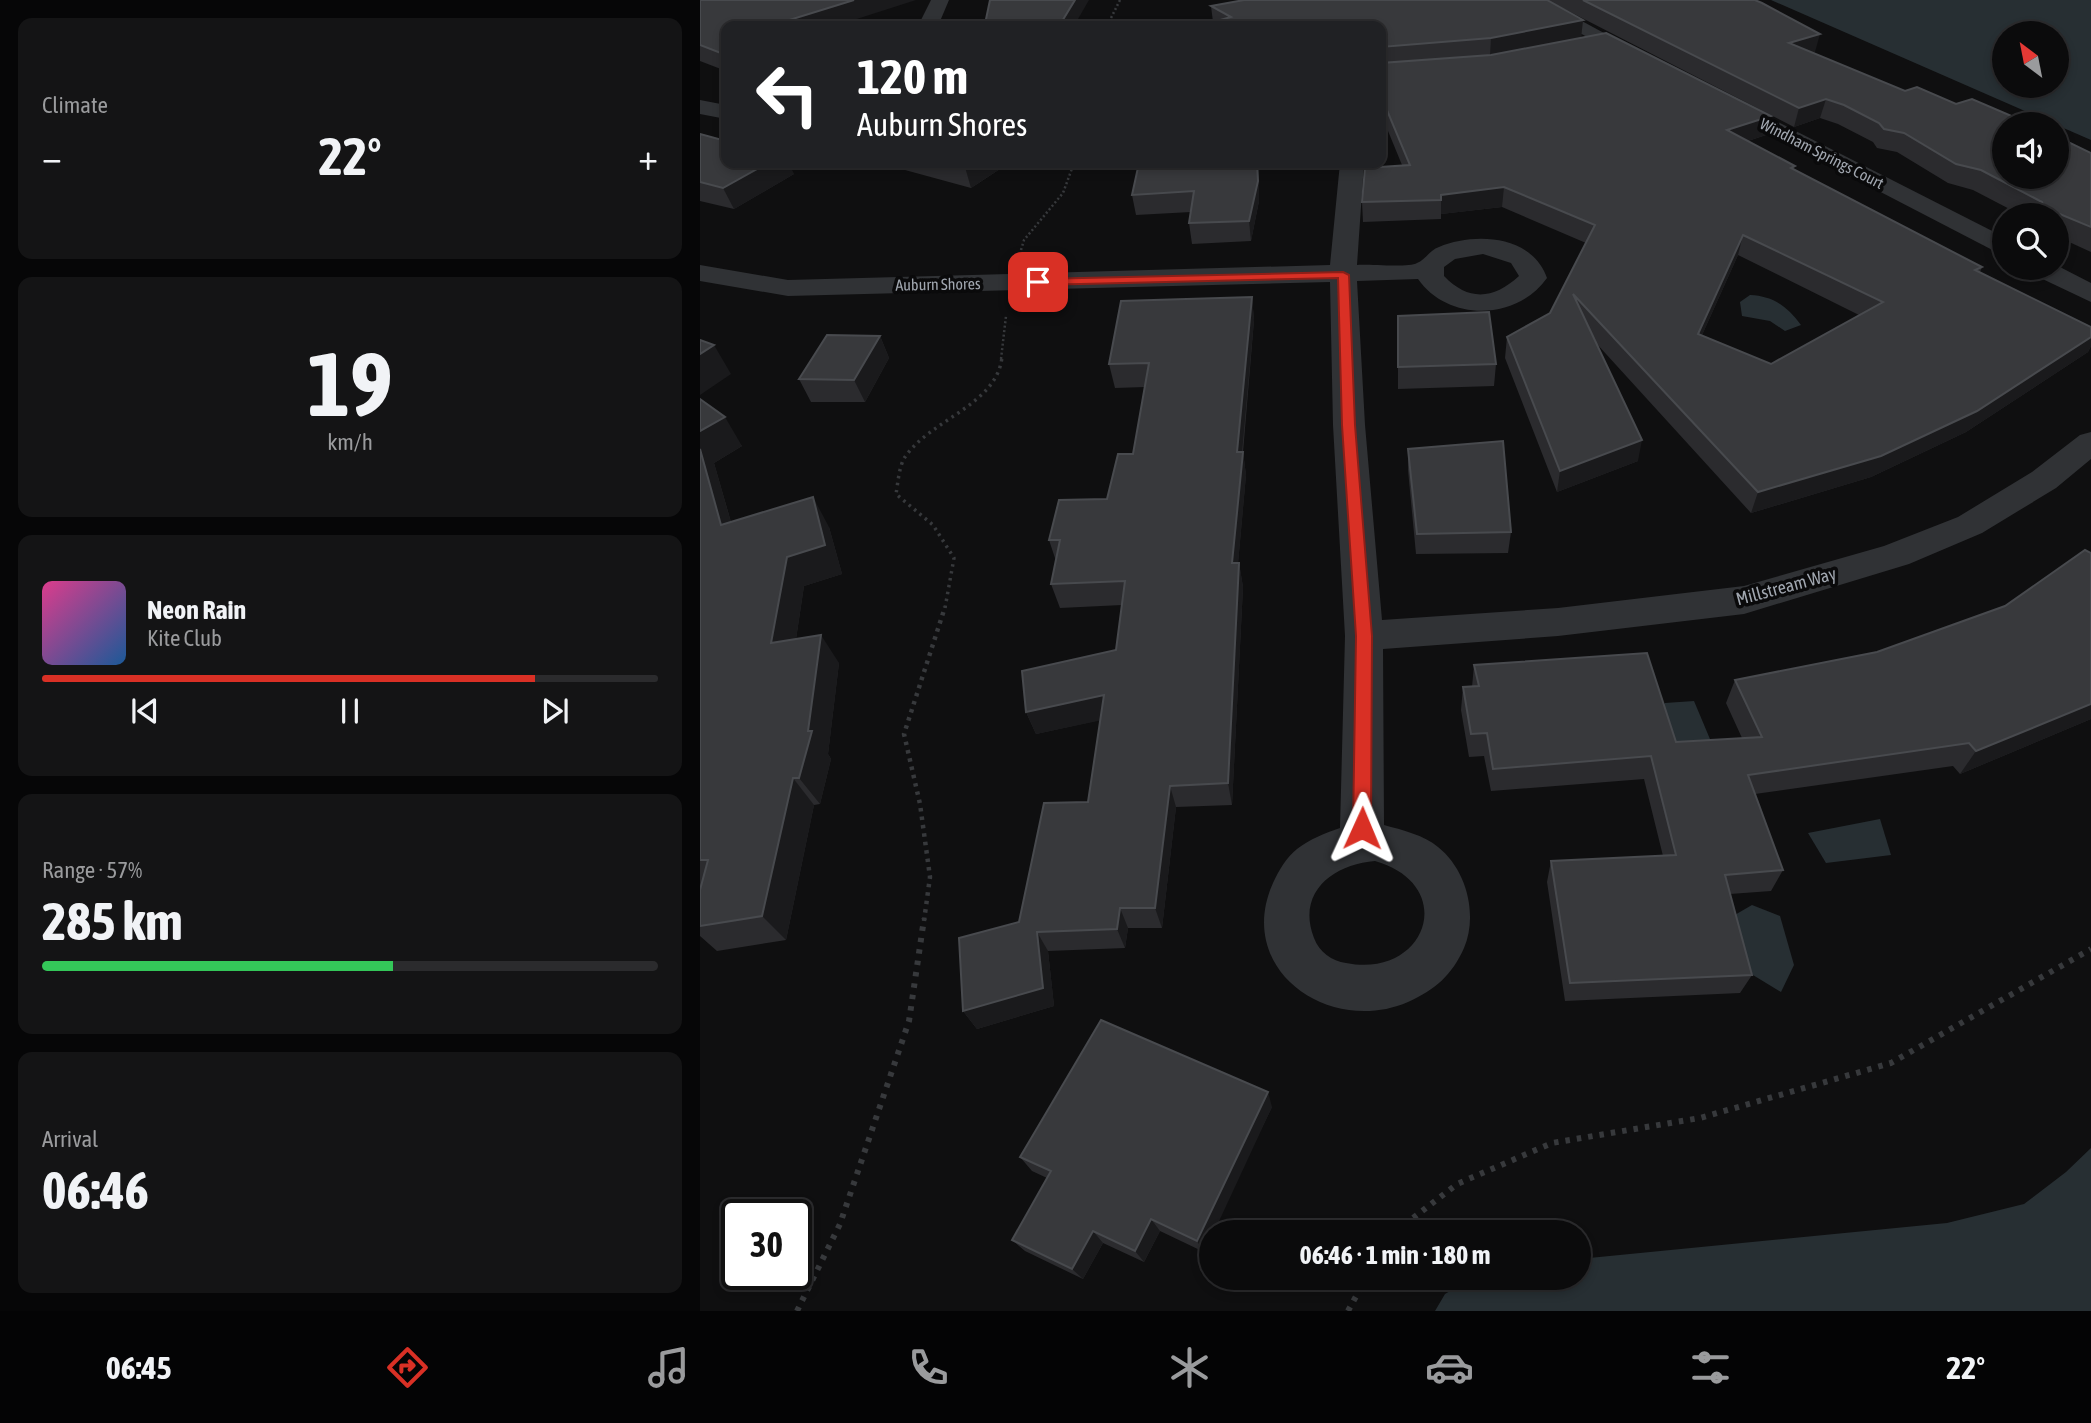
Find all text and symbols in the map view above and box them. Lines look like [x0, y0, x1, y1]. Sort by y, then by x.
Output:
north arrow [1992, 21, 2068, 98]
map controls [1992, 21, 2069, 280]
text: 120 m [857, 48, 968, 104]
icon: left [742, 49, 833, 140]
text: Climate [42, 92, 108, 118]
text: Auburn Shores [857, 106, 1027, 143]
button: sound [1992, 112, 2069, 189]
street label: Windham Springs Court [1757, 114, 1887, 193]
text: 22° [318, 126, 382, 186]
text: − [42, 135, 62, 178]
text: + [638, 135, 658, 178]
button: search [1992, 203, 2069, 280]
pin [1008, 252, 1068, 312]
icon: arrive [1019, 263, 1057, 301]
street label: Auburn Shores [895, 274, 981, 294]
text: 19 [307, 331, 393, 435]
text: km/h [327, 429, 373, 455]
street label: Millstream Way [1734, 563, 1838, 609]
text: Neon Rain [147, 595, 246, 625]
text: Kite Club [147, 625, 222, 651]
icon: previous [126, 692, 164, 730]
icon: pause [331, 692, 369, 730]
icon: next [536, 692, 574, 730]
position arrow [1325, 791, 1399, 865]
text: Range · 57% [42, 857, 142, 883]
text: 285 km [42, 891, 183, 951]
text: Arrival [42, 1126, 98, 1152]
text: 06:46 [42, 1160, 149, 1220]
speed limit sign: 30 [721, 1199, 812, 1290]
text: 06:46 · 1 min · 180 m [1300, 1240, 1490, 1270]
icon: directions [383, 1343, 432, 1392]
icon: music [644, 1343, 693, 1392]
icon: phone [904, 1343, 953, 1392]
icon: climate [1165, 1343, 1214, 1392]
icon: car [1425, 1343, 1474, 1392]
icon: filters [1686, 1343, 1735, 1392]
text: 06:45 [106, 1349, 172, 1386]
text: 22° [1946, 1349, 1985, 1386]

